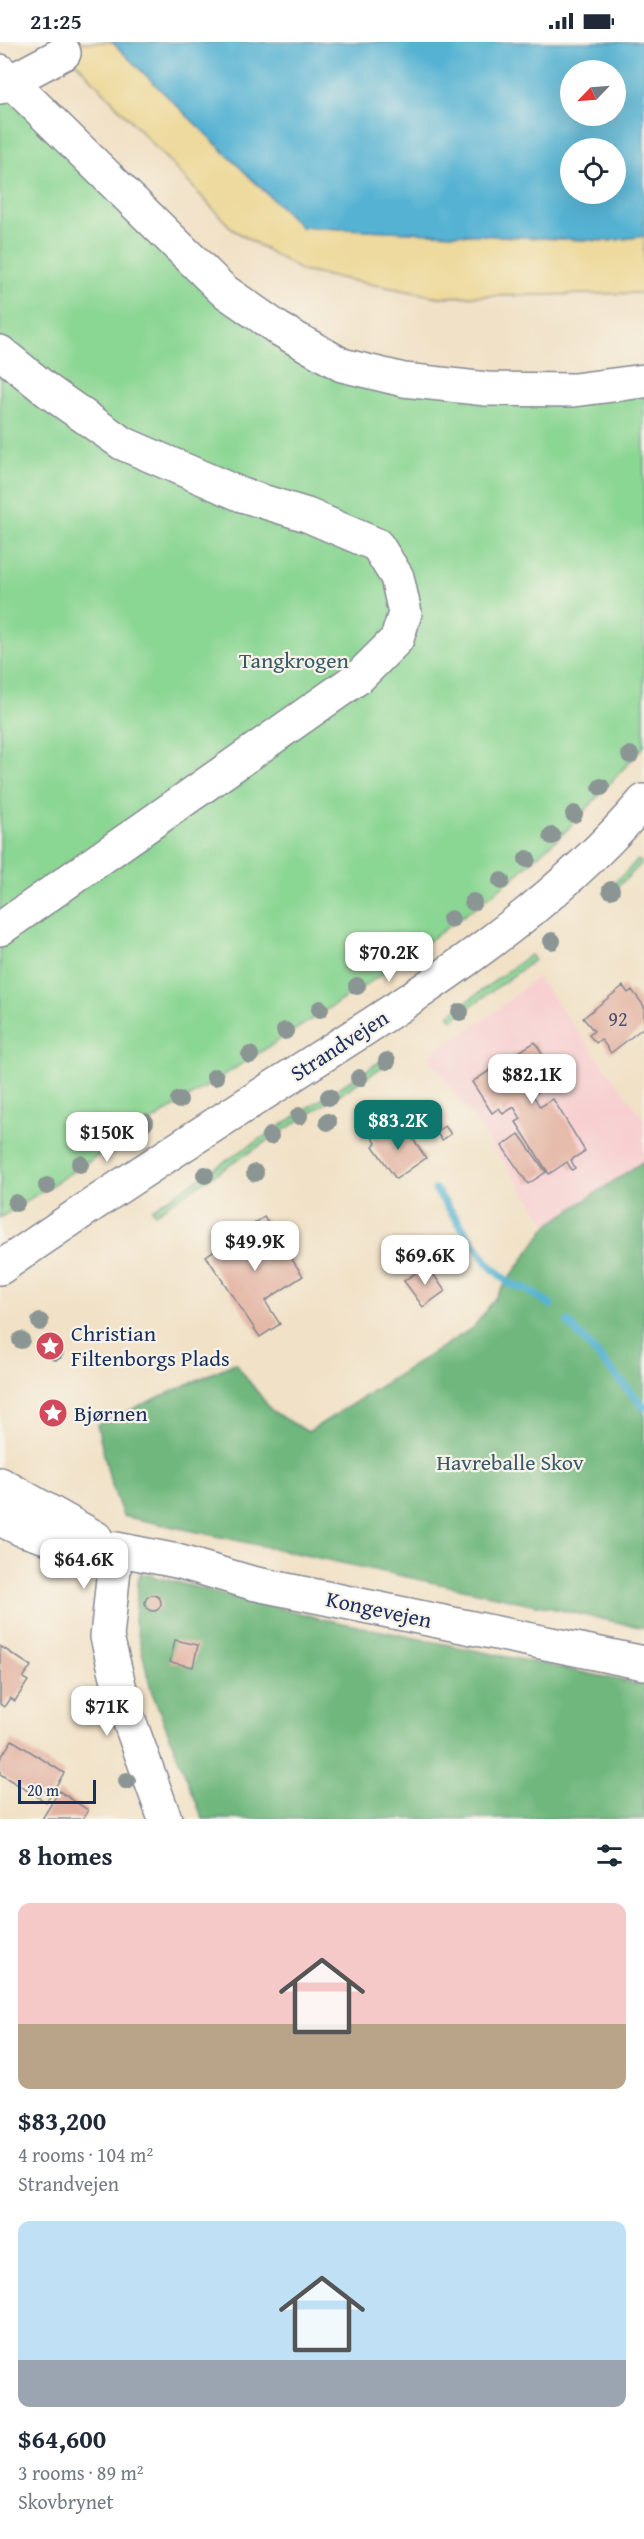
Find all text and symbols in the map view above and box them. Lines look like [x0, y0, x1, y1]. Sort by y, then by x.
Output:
text: 21:25 [30, 5, 82, 37]
north arrow [560, 60, 626, 126]
map controls [560, 60, 626, 204]
button: locate [560, 138, 626, 204]
park label: Tangkrogen [239, 644, 350, 676]
pin: $70.2K [340, 932, 438, 983]
text: $70.2K [359, 937, 419, 966]
street label: Strandvejen [284, 1001, 395, 1089]
house number: 92 [608, 1004, 628, 1033]
pin: $82.1K [483, 1054, 581, 1105]
text: $82.1K [502, 1059, 562, 1088]
pin: $83.2K [349, 1100, 447, 1151]
text: $83.2K [368, 1105, 428, 1134]
pin: $150K [65, 1112, 149, 1163]
text: $150K [80, 1117, 134, 1146]
pin: $49.9K [206, 1221, 304, 1272]
text: $49.9K [225, 1226, 285, 1255]
pin: $69.6K [376, 1235, 474, 1286]
text: $69.6K [395, 1240, 455, 1269]
place label: Christian Filtenborgs Plads [71, 1317, 230, 1374]
place icon: Christian Filtenborgs Plads [34, 1330, 66, 1362]
place icon: Bjørnen [37, 1397, 69, 1429]
place label: Bjørnen [74, 1397, 148, 1429]
park label: Havreballe Skov [436, 1446, 584, 1478]
pin: $64.6K [35, 1539, 133, 1590]
text: $64.6K [54, 1544, 114, 1573]
street label: Kongevejen [323, 1582, 435, 1636]
pin: $71K [71, 1686, 143, 1737]
text: $71K [85, 1691, 129, 1720]
scale bar [18, 1777, 96, 1804]
text: 20 m [27, 1778, 59, 1802]
text: 8 homes [18, 1836, 113, 1875]
icon: filters [593, 1839, 626, 1872]
icon: home [268, 1942, 376, 2050]
text: $83,200 [18, 2101, 106, 2140]
text: 4 rooms · 104 m² [18, 2140, 153, 2169]
text: Strandvejen [18, 2169, 119, 2198]
icon: home [268, 2260, 376, 2368]
text: $64,600 [18, 2419, 106, 2458]
text: 3 rooms · 89 m² [18, 2458, 144, 2487]
text: Skovbrynet [18, 2487, 114, 2516]

